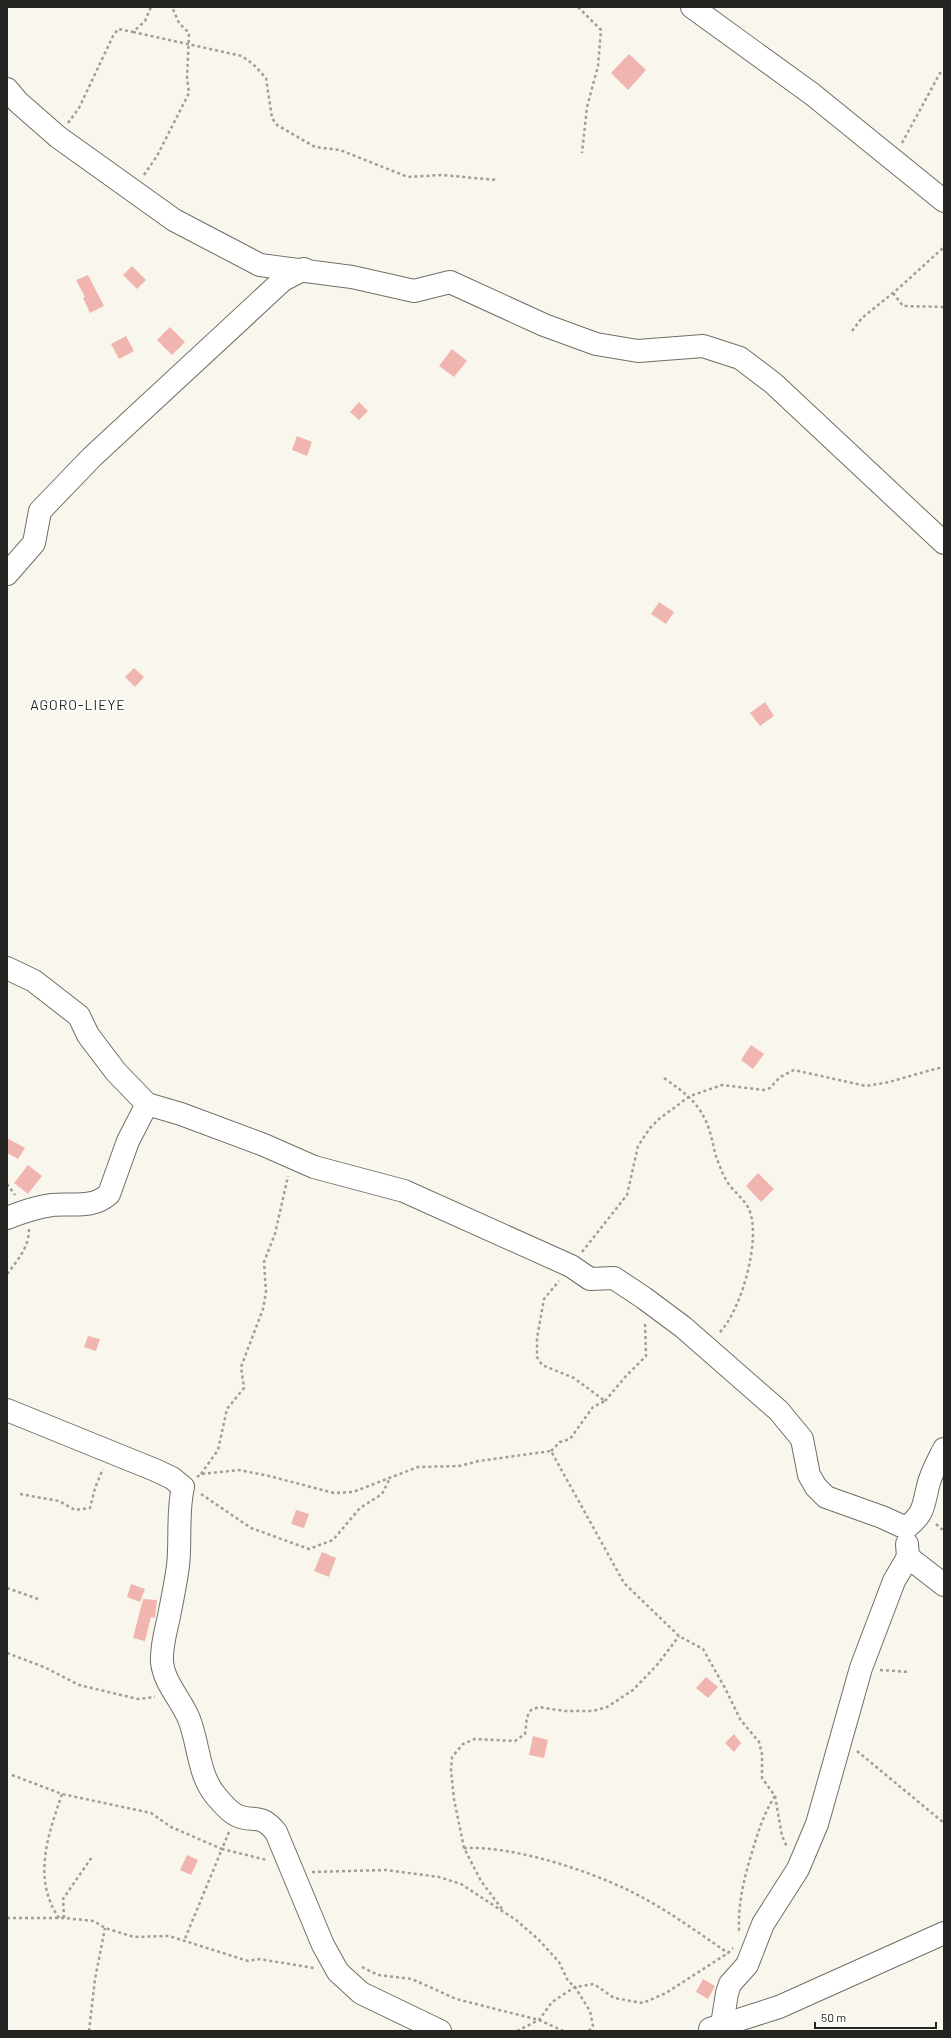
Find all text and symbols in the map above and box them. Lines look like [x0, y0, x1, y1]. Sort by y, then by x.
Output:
district label: AGORO-LIEYE [30, 696, 126, 713]
scale bar [815, 2004, 936, 2030]
text: 50 m [821, 2010, 846, 2024]

